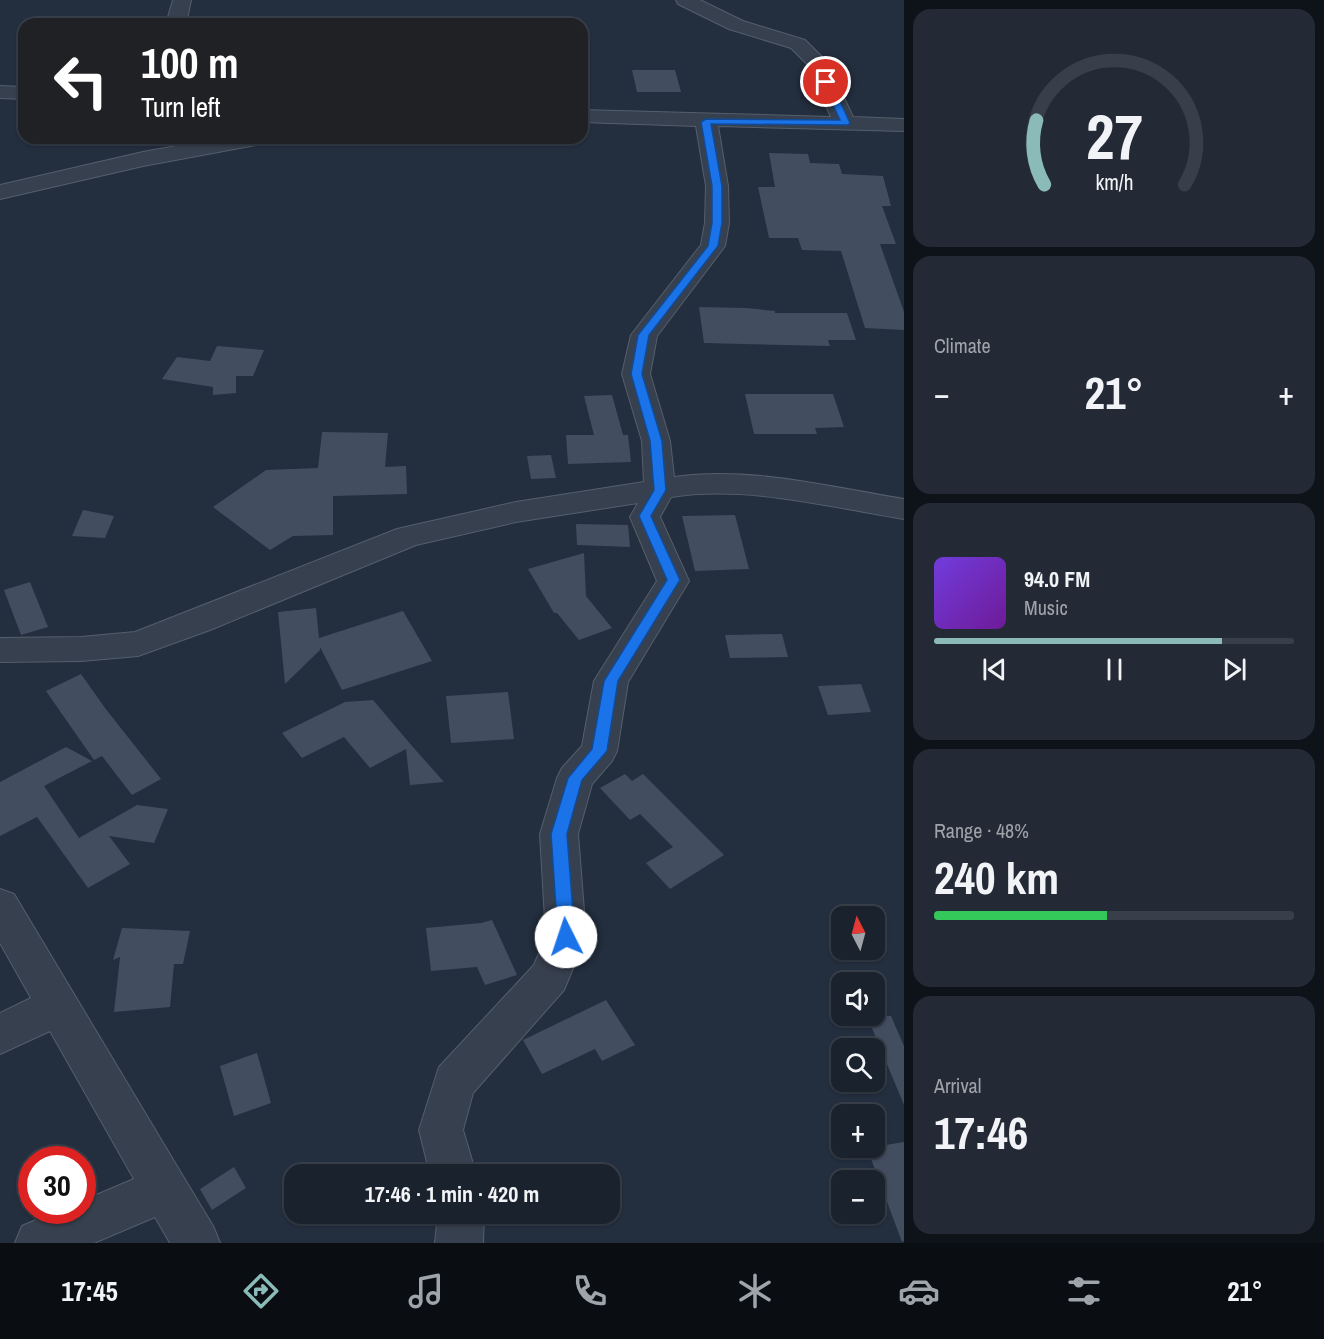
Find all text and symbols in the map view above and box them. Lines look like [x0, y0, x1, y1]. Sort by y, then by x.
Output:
text: 100 m [141, 35, 239, 91]
icon: left [42, 42, 120, 120]
pin [800, 56, 851, 107]
icon: arrive [809, 65, 842, 98]
text: Turn left [141, 89, 220, 125]
text: 27 [1086, 94, 1142, 178]
text: km/h [1095, 168, 1133, 197]
text: Climate [934, 332, 991, 359]
text: 21° [1084, 362, 1144, 423]
text: − [934, 371, 950, 415]
text: + [1278, 371, 1294, 415]
text: 94.0 FM [1024, 564, 1090, 594]
text: Music [1024, 594, 1068, 621]
icon: previous [978, 653, 1011, 686]
icon: pause [1098, 653, 1131, 686]
icon: next [1218, 653, 1251, 686]
text: Range · 48% [934, 817, 1029, 844]
text: 240 km [934, 847, 1059, 908]
position arrow [534, 905, 598, 969]
north arrow [831, 906, 885, 960]
map controls [831, 906, 885, 1224]
button: sound [831, 972, 885, 1026]
button: search [831, 1038, 885, 1092]
text: Arrival [934, 1072, 981, 1099]
text: 17:46 [934, 1102, 1028, 1163]
button: + [831, 1104, 885, 1158]
speed limit sign: 30 [18, 1146, 96, 1224]
button: − [831, 1170, 885, 1224]
text: 17:46 · 1 min · 420 m [365, 1179, 539, 1209]
icon: directions [240, 1270, 282, 1312]
icon: music [405, 1270, 447, 1312]
icon: phone [569, 1270, 611, 1312]
icon: climate [734, 1270, 776, 1312]
icon: car [898, 1270, 940, 1312]
icon: filters [1063, 1270, 1105, 1312]
text: 17:45 [61, 1273, 118, 1309]
text: 21° [1227, 1273, 1263, 1309]

